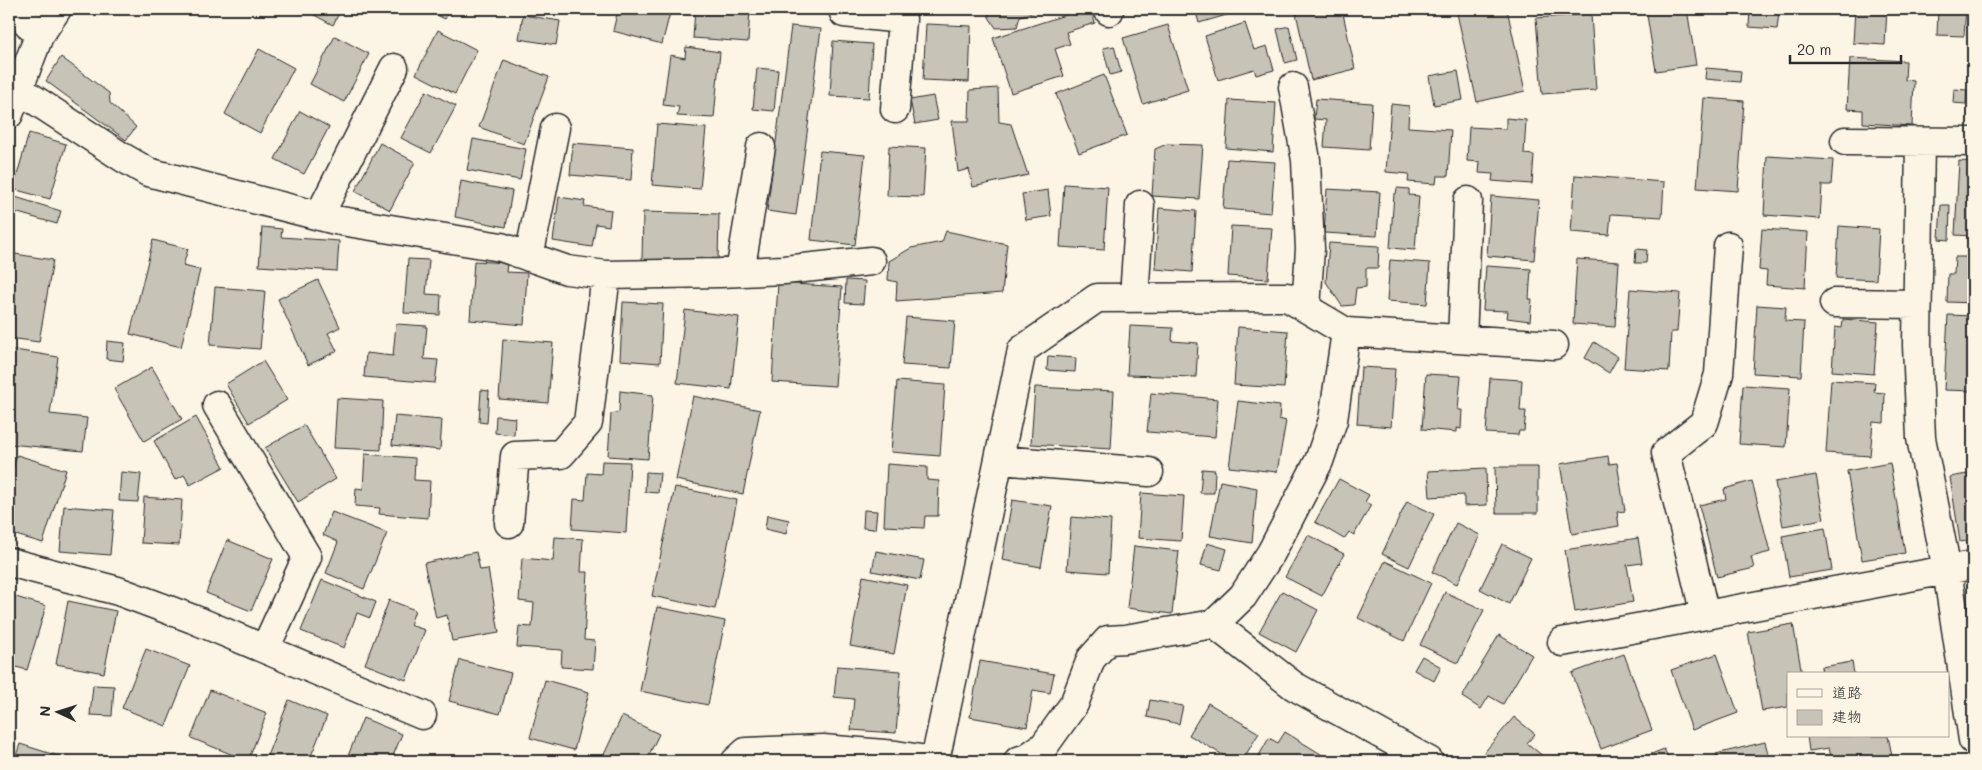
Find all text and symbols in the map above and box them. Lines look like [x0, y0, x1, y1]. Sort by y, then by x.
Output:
scale bar [1790, 32, 1901, 64]
text: 20 m [1797, 39, 1831, 59]
legend [1787, 672, 1950, 738]
text: 道路 [1832, 682, 1862, 702]
north arrow [32, 688, 82, 738]
text: N [35, 705, 54, 717]
text: 建物 [1832, 706, 1862, 726]

